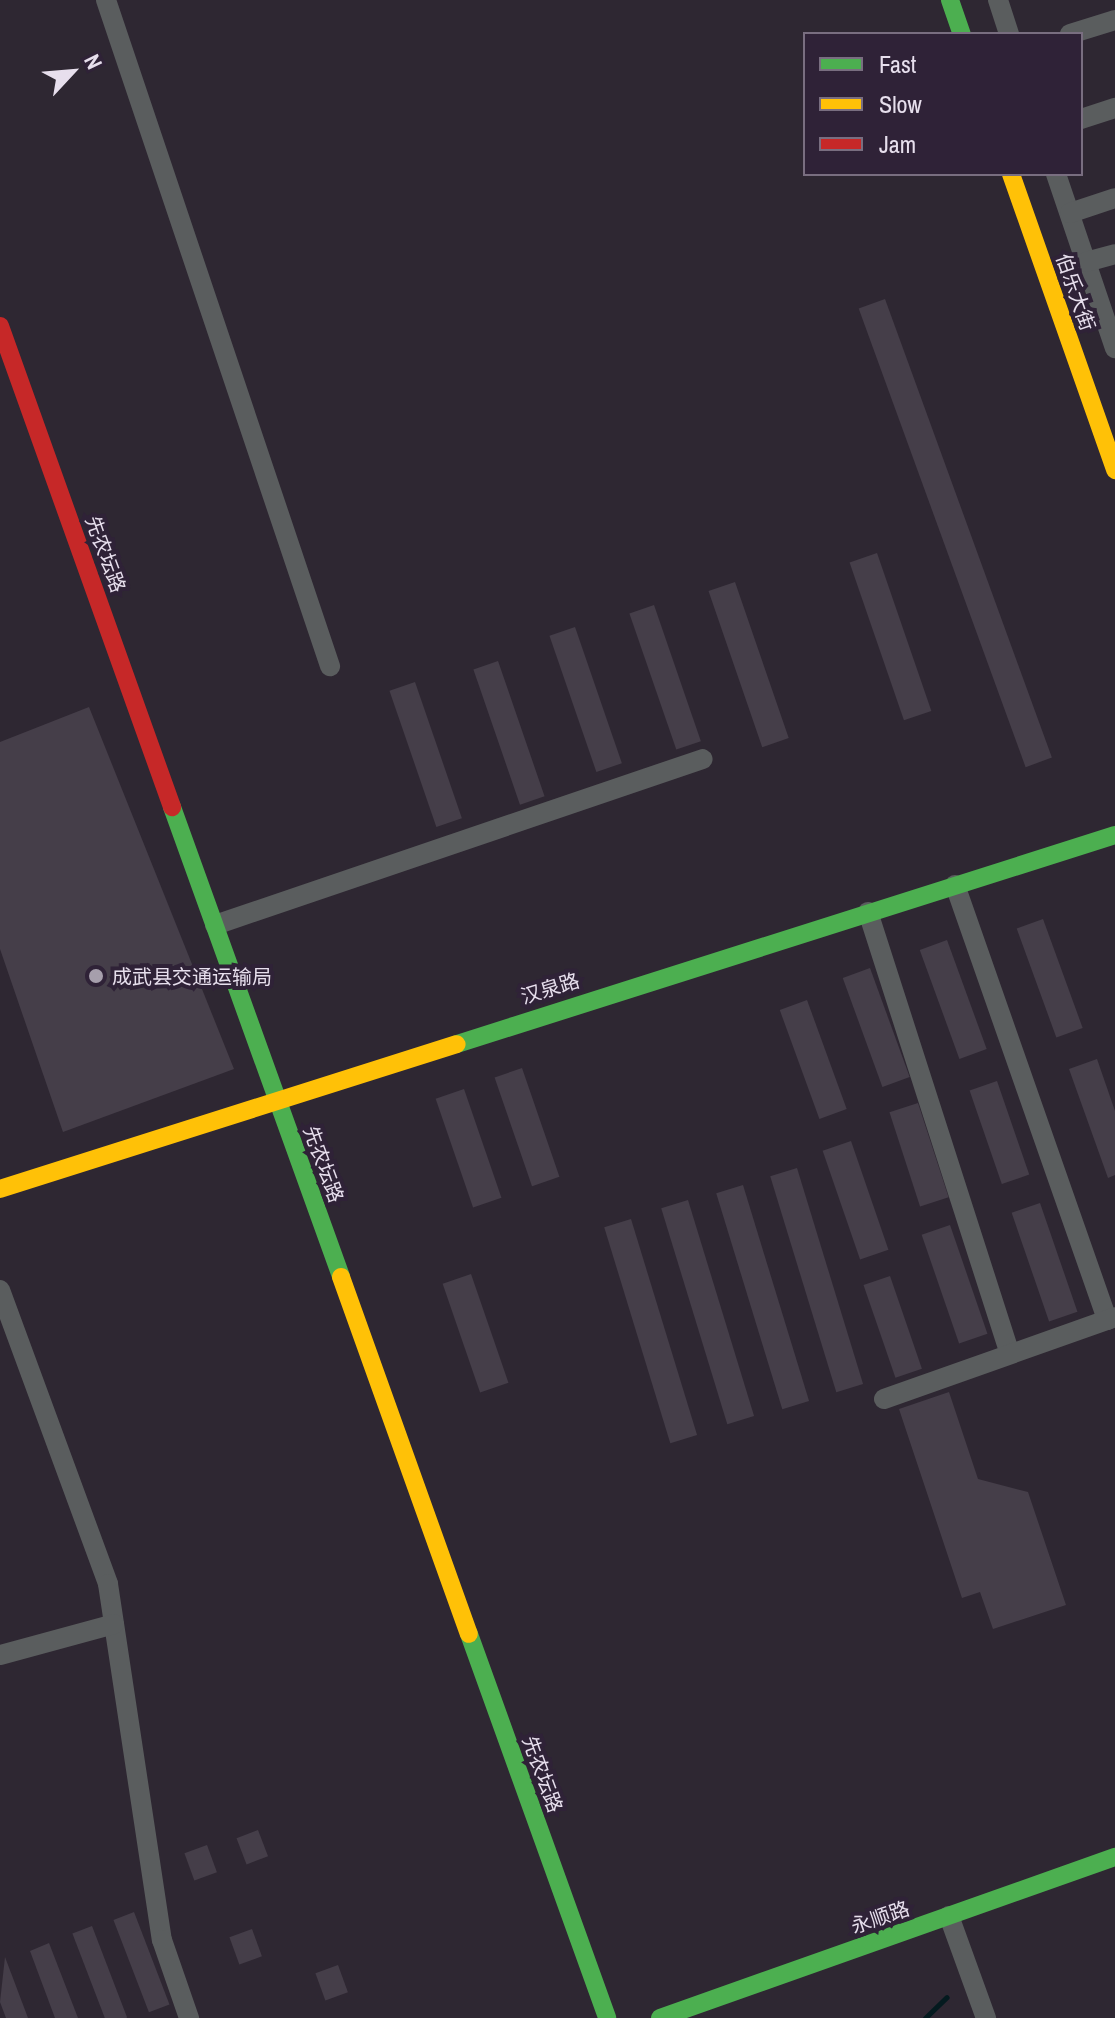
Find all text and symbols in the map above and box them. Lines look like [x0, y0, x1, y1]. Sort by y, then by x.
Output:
north arrow [32, 32, 112, 112]
legend [803, 32, 1083, 176]
text: Fast [879, 48, 916, 80]
text: N [77, 49, 110, 74]
text: Slow [879, 88, 922, 120]
text: Jam [879, 128, 916, 160]
street label: 伯乐大街 [1052, 250, 1100, 334]
street label: 先农坛路 [81, 512, 131, 596]
place label: 成武县交通运输局 [112, 964, 272, 988]
marker: 成武县交通运输局 [87, 967, 105, 985]
street label: 汉泉路 [518, 968, 582, 1008]
street label: 先农坛路 [299, 1122, 349, 1206]
street label: 先农坛路 [518, 1732, 568, 1816]
street label: 永顺路 [848, 1896, 912, 1938]

